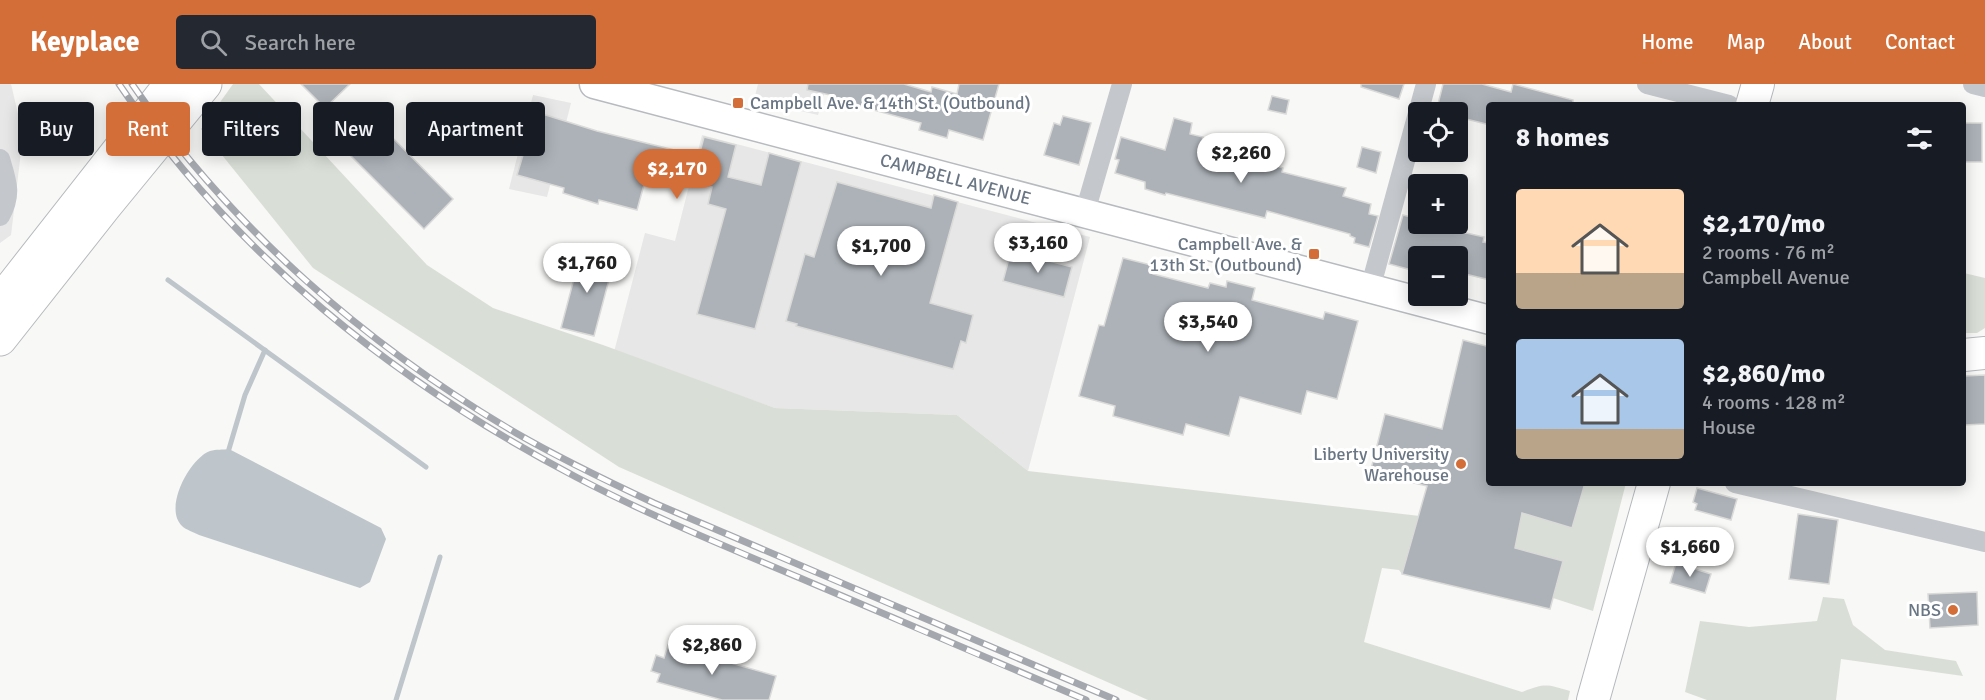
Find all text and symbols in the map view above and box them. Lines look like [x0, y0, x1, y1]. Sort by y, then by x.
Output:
search box [176, 15, 596, 69]
text: Keyplace [30, 25, 140, 59]
icon: search [197, 26, 230, 59]
text: Search here [245, 29, 356, 56]
text: Home [1641, 29, 1694, 55]
text: Map [1727, 29, 1765, 55]
text: About [1798, 29, 1852, 55]
text: Contact [1885, 29, 1955, 55]
place label: Campbell Ave. & 14th St. (Outbound) [750, 92, 1031, 114]
marker: Campbell Ave. & 14th St. (Outbound) [731, 96, 745, 110]
chip: Buy [18, 102, 94, 156]
chip: Rent [106, 102, 190, 156]
chip: Filters [202, 102, 301, 156]
chip: New [313, 102, 394, 156]
chip: Apartment [406, 102, 545, 156]
map controls [1408, 102, 1468, 306]
button: locate [1408, 102, 1468, 162]
text: 8 homes [1516, 122, 1609, 154]
icon: filters [1903, 122, 1936, 155]
pin: $2,260 [1192, 133, 1290, 184]
text: $2,260 [1211, 140, 1271, 165]
pin: $2,170 [628, 149, 726, 200]
street label: CAMPBELL AVENUE [878, 149, 1034, 210]
text: $2,170 [647, 156, 707, 181]
button: + [1408, 174, 1468, 234]
text: $2,170/mo [1702, 208, 1825, 240]
icon: home [1564, 213, 1636, 285]
pin: $3,160 [989, 223, 1087, 274]
pin: $1,700 [832, 226, 930, 277]
text: $3,160 [1008, 230, 1068, 255]
text: $1,700 [851, 233, 911, 258]
place label: Campbell Ave. & 13th St. (Outbound) [1150, 233, 1302, 276]
text: 2 rooms · 76 m² [1702, 240, 1835, 265]
pin: $1,760 [538, 243, 636, 294]
button: − [1408, 246, 1468, 306]
marker: Campbell Ave. & 13th St. (Outbound) [1307, 247, 1321, 261]
text: $1,760 [557, 250, 617, 275]
text: Campbell Avenue [1702, 265, 1850, 290]
pin: $3,540 [1159, 302, 1257, 353]
text: $3,540 [1178, 309, 1238, 334]
text: $2,860/mo [1702, 358, 1825, 390]
icon: home [1564, 363, 1636, 435]
text: 4 rooms · 128 m² [1702, 390, 1846, 415]
text: House [1702, 415, 1756, 440]
place label: Liberty University Warehouse [1313, 443, 1450, 486]
marker: Liberty University Warehouse [1454, 457, 1468, 471]
pin: $1,660 [1641, 527, 1739, 578]
text: $1,660 [1660, 534, 1720, 559]
place label: NBS [1908, 599, 1941, 621]
marker: NBS [1946, 603, 1960, 617]
pin: $2,860 [663, 625, 761, 676]
text: $2,860 [682, 632, 742, 657]

